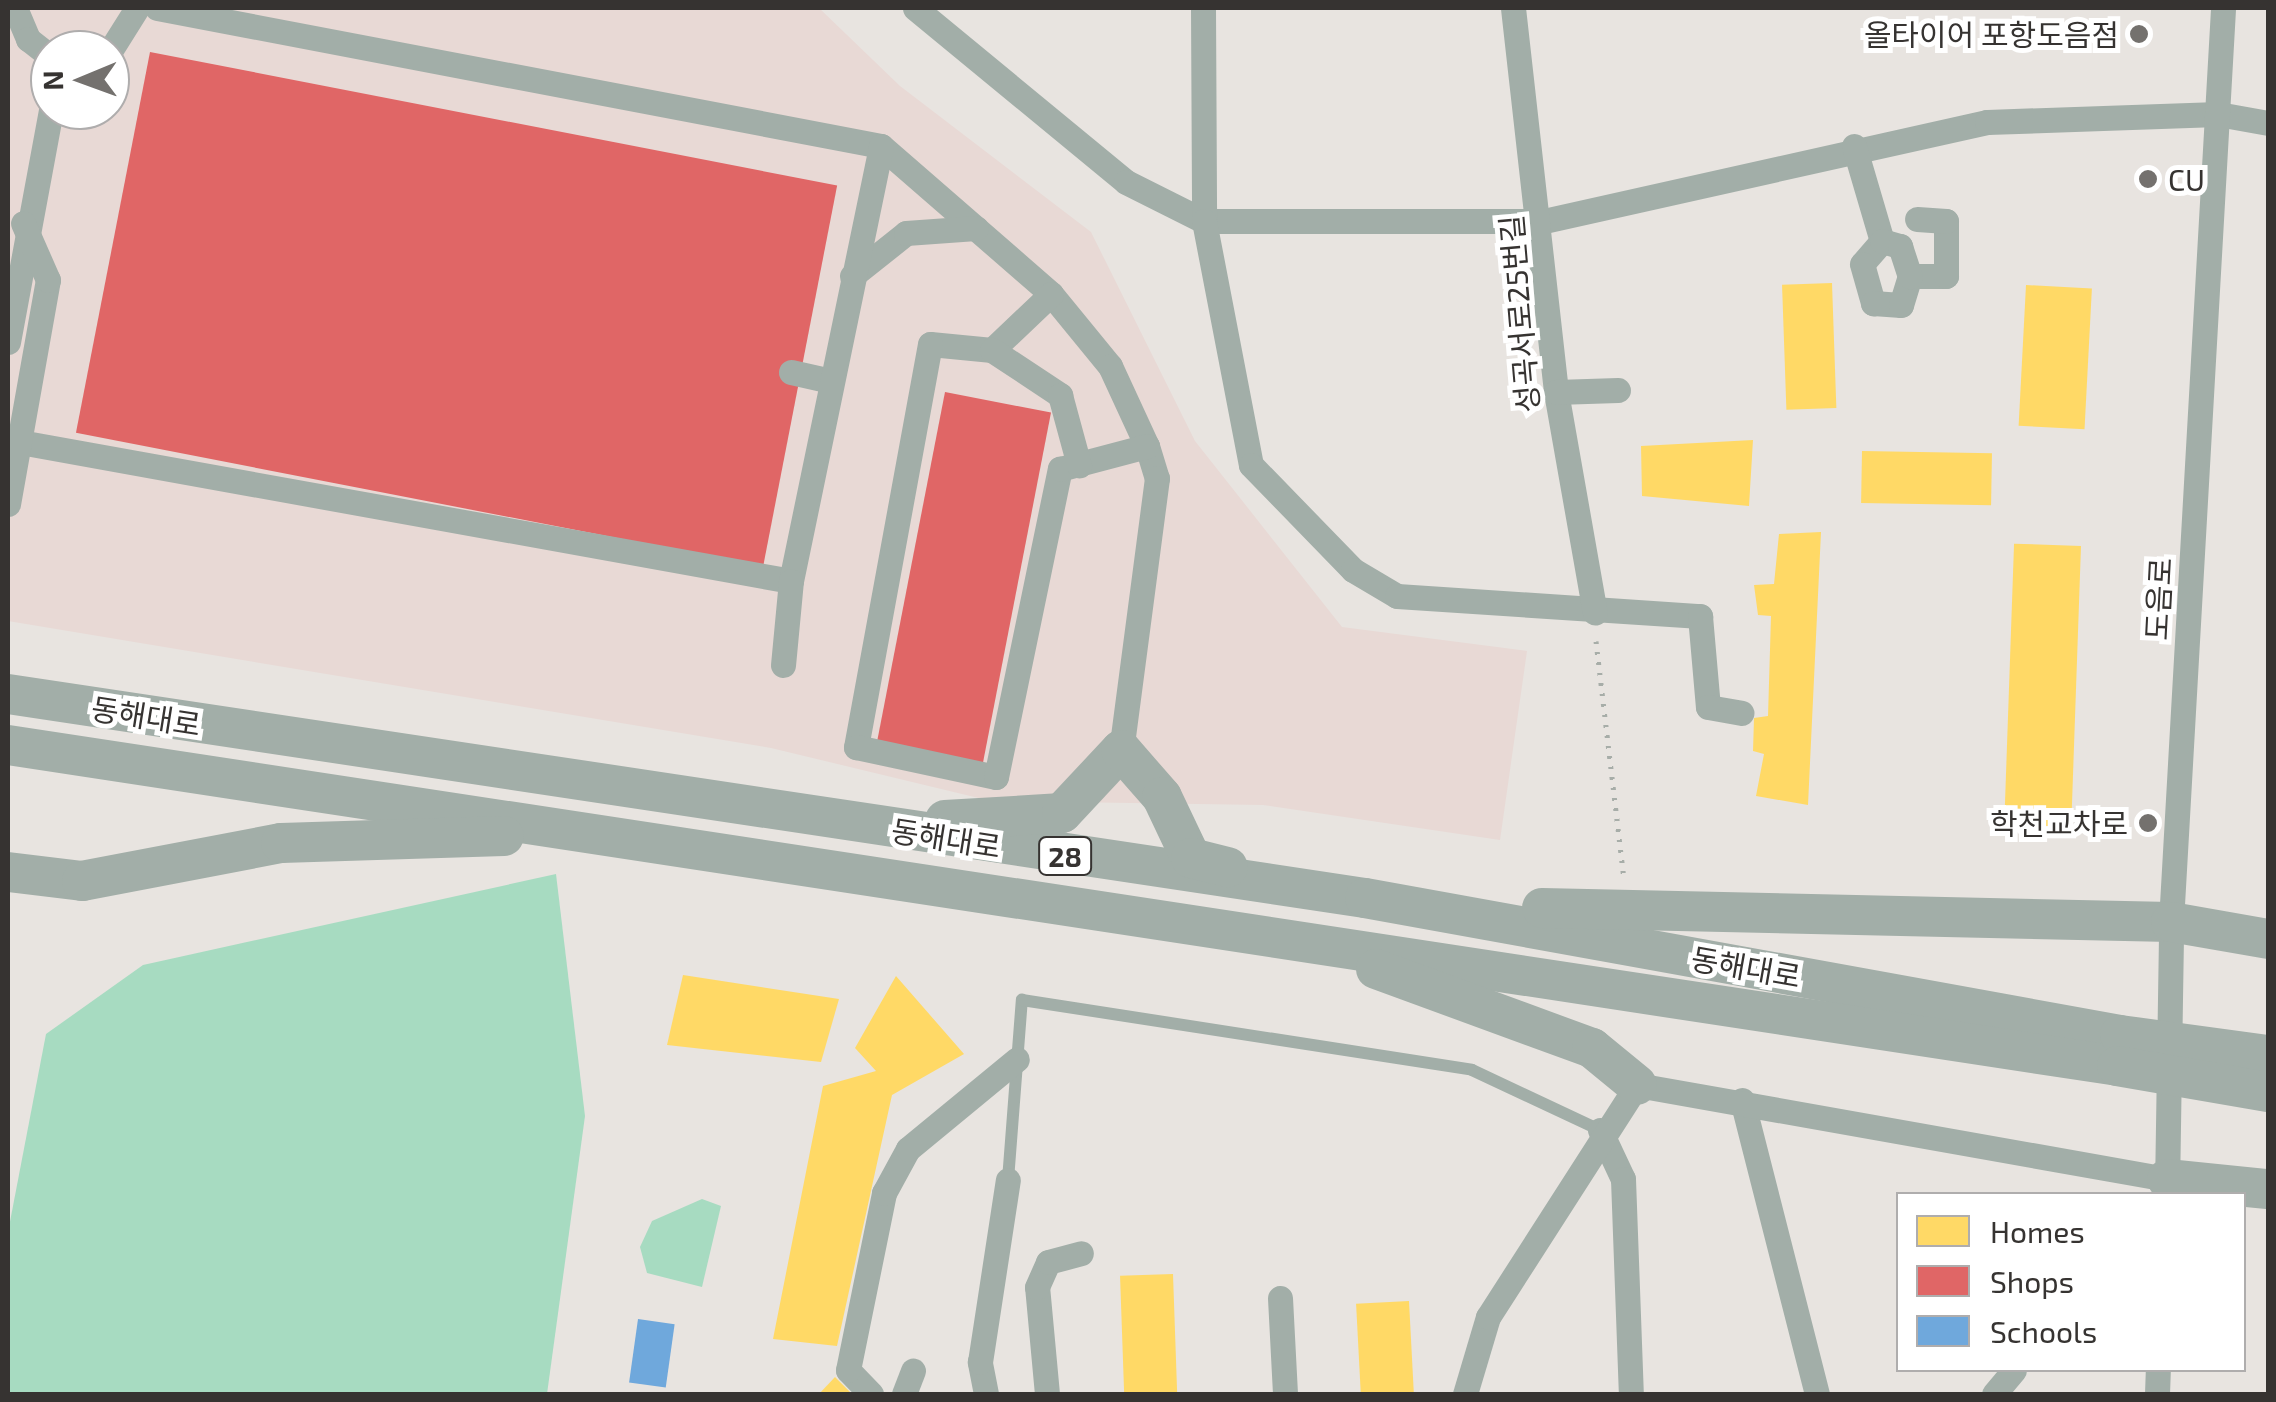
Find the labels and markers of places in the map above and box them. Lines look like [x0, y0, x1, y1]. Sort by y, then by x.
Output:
place label: 올타이어 포항도음점 [1864, 16, 2119, 52]
marker: 올타이어 포항도음점 [2128, 23, 2150, 45]
place label: CU [2168, 161, 2205, 197]
marker: CU [2137, 168, 2159, 190]
place label: 학천교차로 [1990, 805, 2128, 841]
marker: 학천교차로 [2137, 812, 2159, 834]

